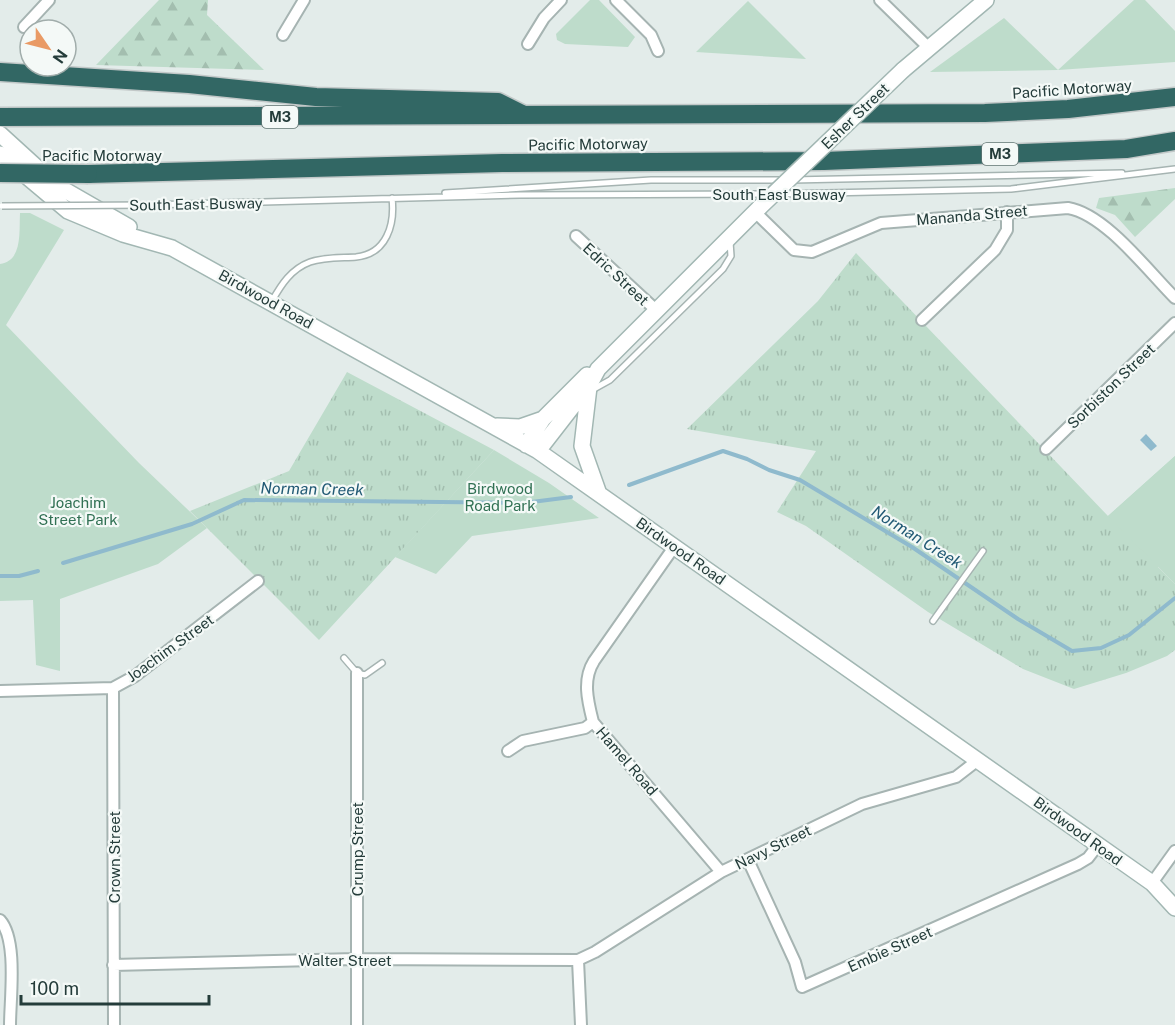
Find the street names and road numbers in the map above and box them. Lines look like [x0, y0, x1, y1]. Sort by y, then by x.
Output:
street label: Pacific Motorway [1012, 76, 1132, 102]
street label: Esher Street [818, 79, 892, 152]
road number: M3 [262, 106, 298, 128]
street label: Pacific Motorway [528, 134, 648, 154]
road number: M3 [982, 143, 1018, 165]
street label: Pacific Motorway [42, 147, 162, 164]
street label: South East Busway [712, 186, 846, 203]
street label: South East Busway [129, 194, 263, 214]
street label: Mananda Street [916, 202, 1029, 228]
street label: Edric Street [580, 239, 652, 309]
street label: Birdwood Road [216, 266, 316, 332]
street label: Sorbiston Street [1064, 340, 1158, 432]
street label: Birdwood Road [633, 514, 729, 588]
street label: Joachim Street [123, 611, 217, 685]
street label: Hamel Road [593, 723, 661, 799]
street label: Birdwood Road [1030, 793, 1126, 869]
street label: Crump Street [349, 802, 366, 896]
street label: Crown Street [106, 811, 123, 903]
street label: Navy Street [732, 821, 814, 873]
street label: Embie Street [845, 923, 935, 975]
street label: Walter Street [298, 952, 392, 969]

